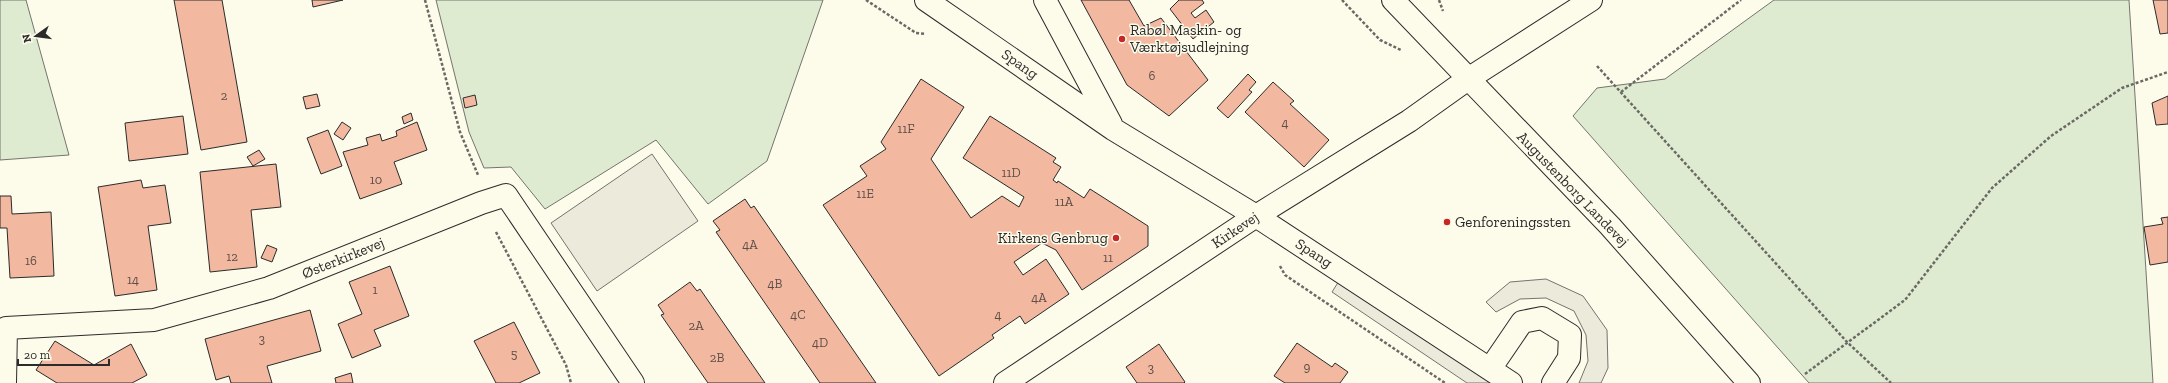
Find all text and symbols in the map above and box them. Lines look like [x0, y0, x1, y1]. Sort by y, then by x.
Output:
north arrow [16, 16, 56, 56]
place label: Rabøl Maskin- og Værktøjsudlejning [1129, 21, 1249, 56]
text: N [19, 32, 34, 44]
marker: Rabøl Maskin- og Værktøjsudlejning [1117, 34, 1127, 44]
street label: Spang [998, 45, 1042, 83]
house number: 6 [1149, 68, 1156, 83]
house number: 2 [221, 88, 228, 103]
house number: 4 [1281, 115, 1289, 130]
house number: 11F [897, 121, 915, 136]
street label: Augustenborg Landevej [1513, 128, 1633, 250]
house number: 11D [1001, 165, 1021, 180]
house number: 10 [370, 172, 382, 187]
house number: 11E [856, 186, 874, 201]
house number: 11A [1055, 194, 1074, 209]
street label: Kirkevej [1208, 208, 1262, 252]
place label: Genforeningssten [1455, 213, 1571, 231]
marker: Genforeningssten [1442, 217, 1452, 227]
place label: Kirkens Genbrug [998, 229, 1108, 247]
street label: Østerkirkevej [299, 233, 387, 283]
marker: Kirkens Genbrug [1111, 233, 1121, 243]
street label: Spang [1292, 234, 1336, 272]
house number: 4A [742, 237, 758, 252]
house number: 12 [226, 249, 238, 264]
house number: 11 [1103, 250, 1113, 265]
house number: 16 [25, 253, 37, 268]
house number: 14 [127, 272, 139, 287]
house number: 4B [768, 276, 783, 291]
house number: 1 [372, 282, 378, 297]
house number: 4A [1031, 290, 1047, 305]
house number: 4C [790, 307, 806, 322]
house number: 4 [994, 307, 1002, 322]
house number: 2A [688, 318, 704, 333]
house number: 3 [259, 331, 265, 346]
house number: 4D [812, 335, 828, 350]
scale bar [18, 341, 109, 367]
house number: 5 [511, 346, 518, 361]
text: 20 m [24, 348, 51, 362]
house number: 2B [710, 350, 724, 365]
house number: 9 [1304, 359, 1311, 374]
house number: 3 [1148, 360, 1154, 375]

